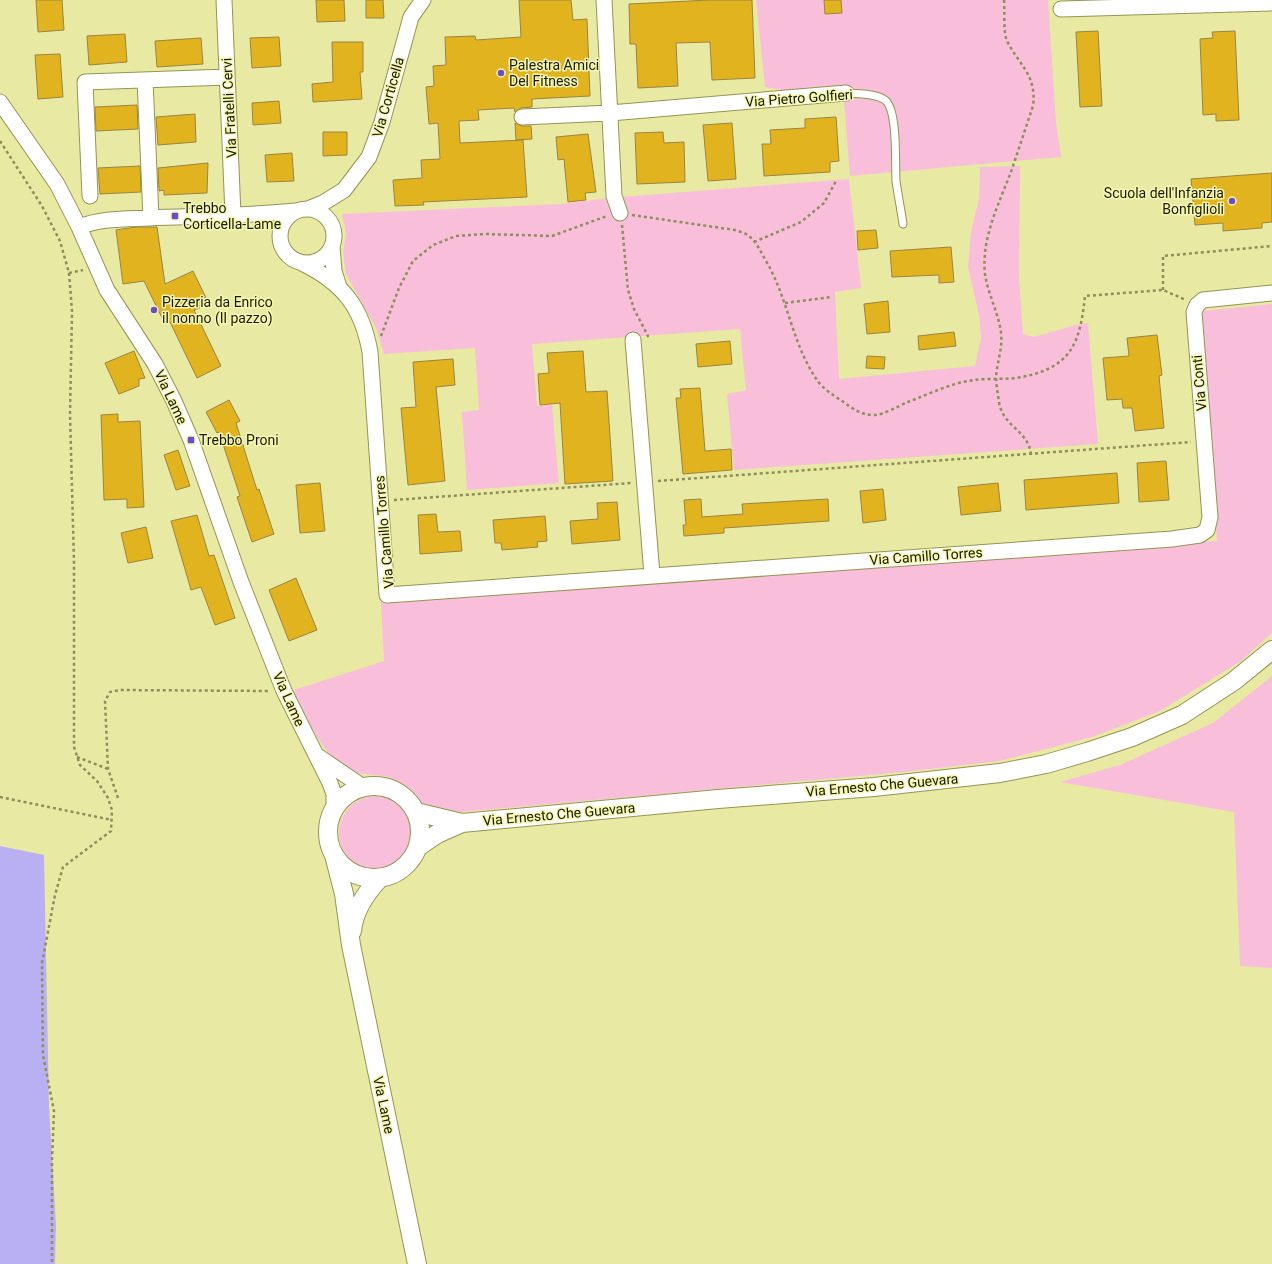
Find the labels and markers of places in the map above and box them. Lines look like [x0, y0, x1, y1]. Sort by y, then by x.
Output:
place label: Palestra Amici Del Fitness [509, 57, 599, 89]
marker: Palestra Amici Del Fitness [496, 68, 506, 78]
place label: Scuola dell'Infanzia Bonfiglioli [1104, 185, 1224, 217]
marker: Scuola dell'Infanzia Bonfiglioli [1227, 196, 1237, 206]
place label: Trebbo Corticella-Lame [183, 200, 281, 232]
marker: Trebbo Corticella-Lame [170, 211, 180, 221]
place label: Pizzeria da Enrico il nonno (Il pazzo) [162, 294, 273, 327]
marker: Pizzeria da Enrico il nonno (Il pazzo) [149, 305, 159, 315]
place label: Trebbo Proni [199, 432, 279, 448]
marker: Trebbo Proni [186, 435, 196, 445]

